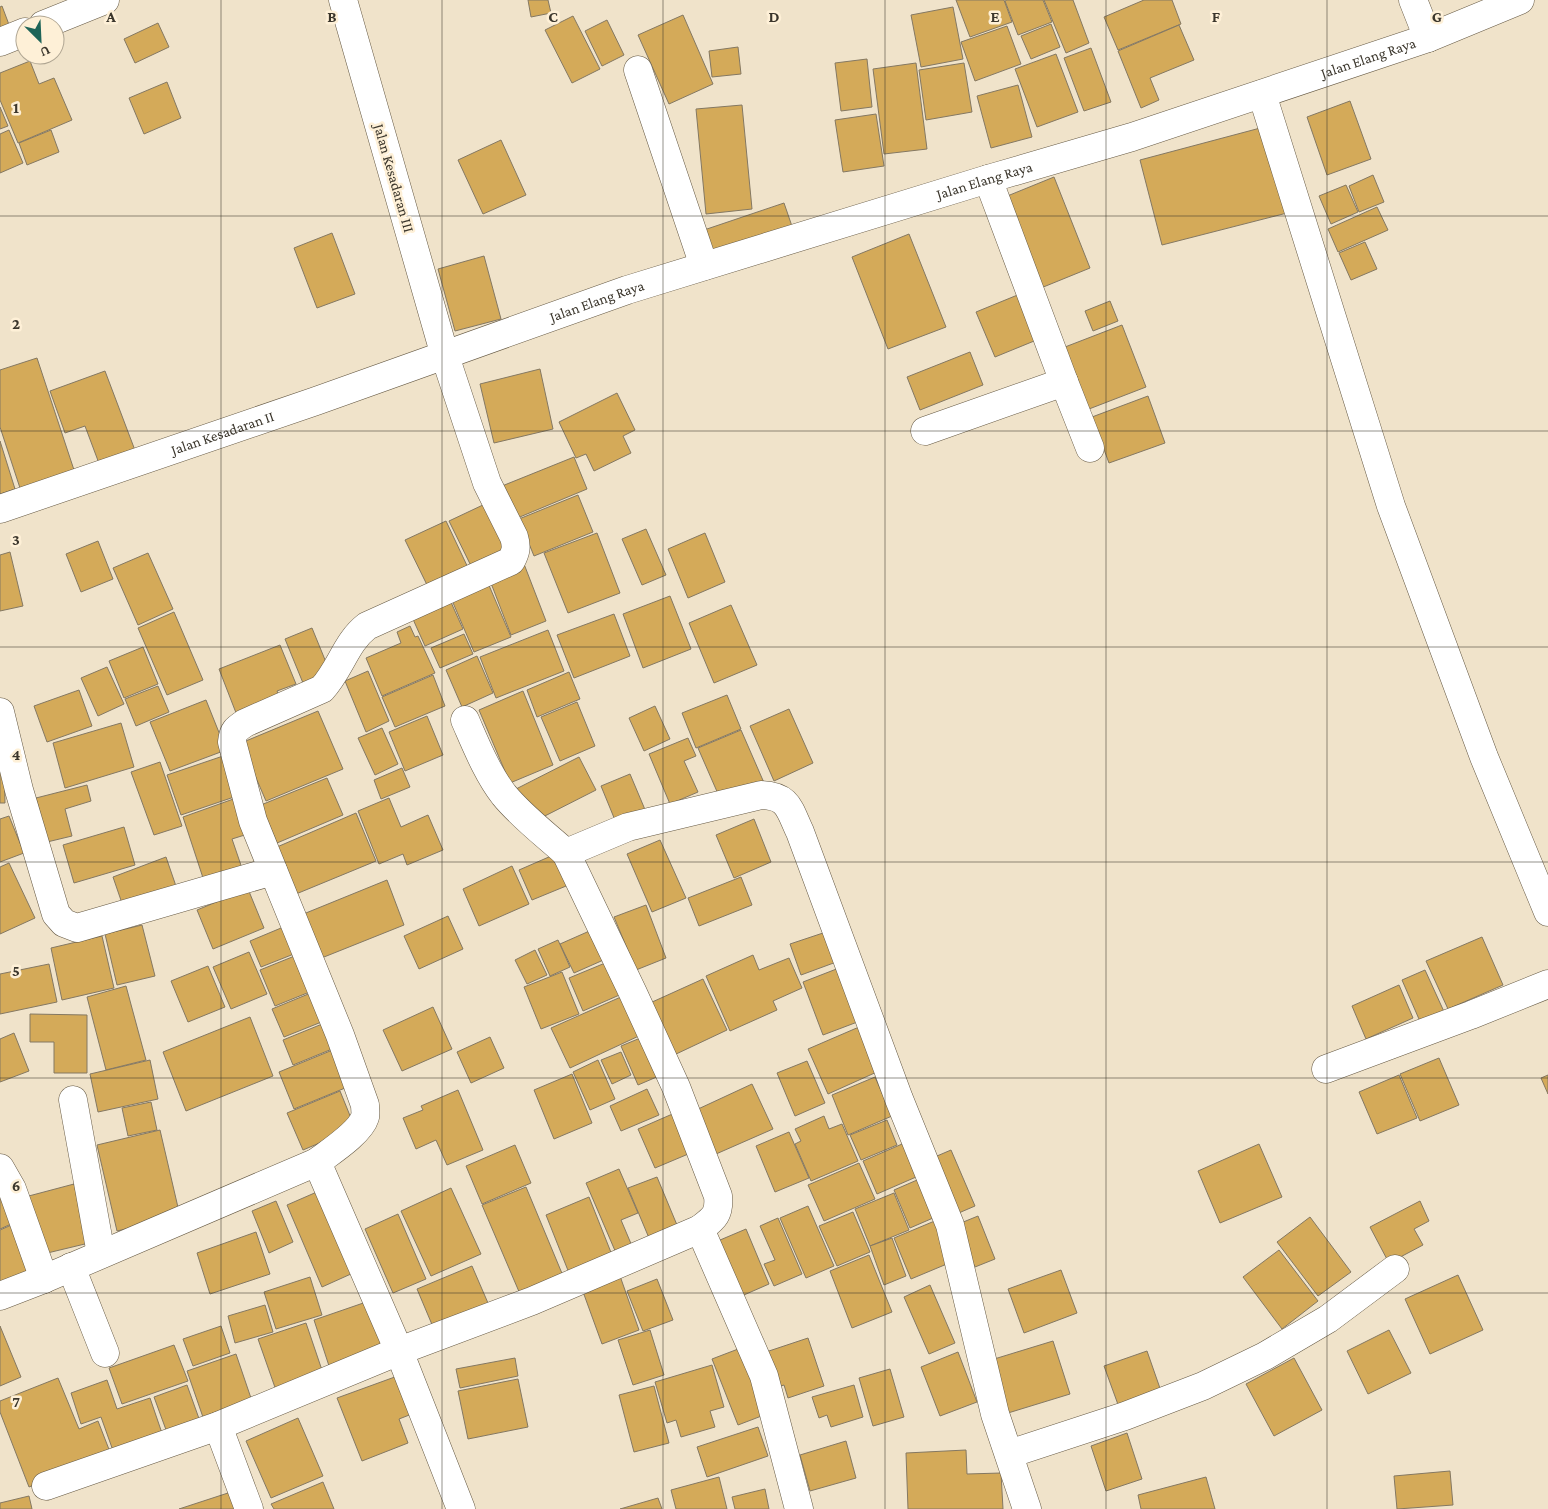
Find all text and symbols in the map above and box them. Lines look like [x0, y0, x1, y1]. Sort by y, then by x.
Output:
text: A [105, 8, 116, 25]
text: B [327, 8, 337, 25]
text: C [548, 8, 558, 25]
text: D [768, 8, 780, 25]
text: E [990, 8, 1000, 25]
text: F [1212, 8, 1221, 25]
text: G [1432, 8, 1442, 25]
north arrow [15, 15, 65, 65]
street label: Jalan Elang Raya [1317, 35, 1418, 83]
text: U [37, 43, 53, 61]
text: 1 [13, 99, 19, 116]
street label: Jalan Kesadaran III [369, 120, 417, 234]
street label: Jalan Elang Raya [933, 158, 1034, 204]
street label: Jalan Elang Raya [545, 277, 646, 327]
text: 2 [12, 315, 20, 332]
street label: Jalan Kesadaran II [167, 408, 276, 460]
text: 3 [12, 531, 20, 548]
text: 4 [12, 746, 21, 763]
text: 5 [12, 962, 20, 979]
text: 6 [12, 1177, 20, 1194]
text: 7 [12, 1393, 20, 1410]

